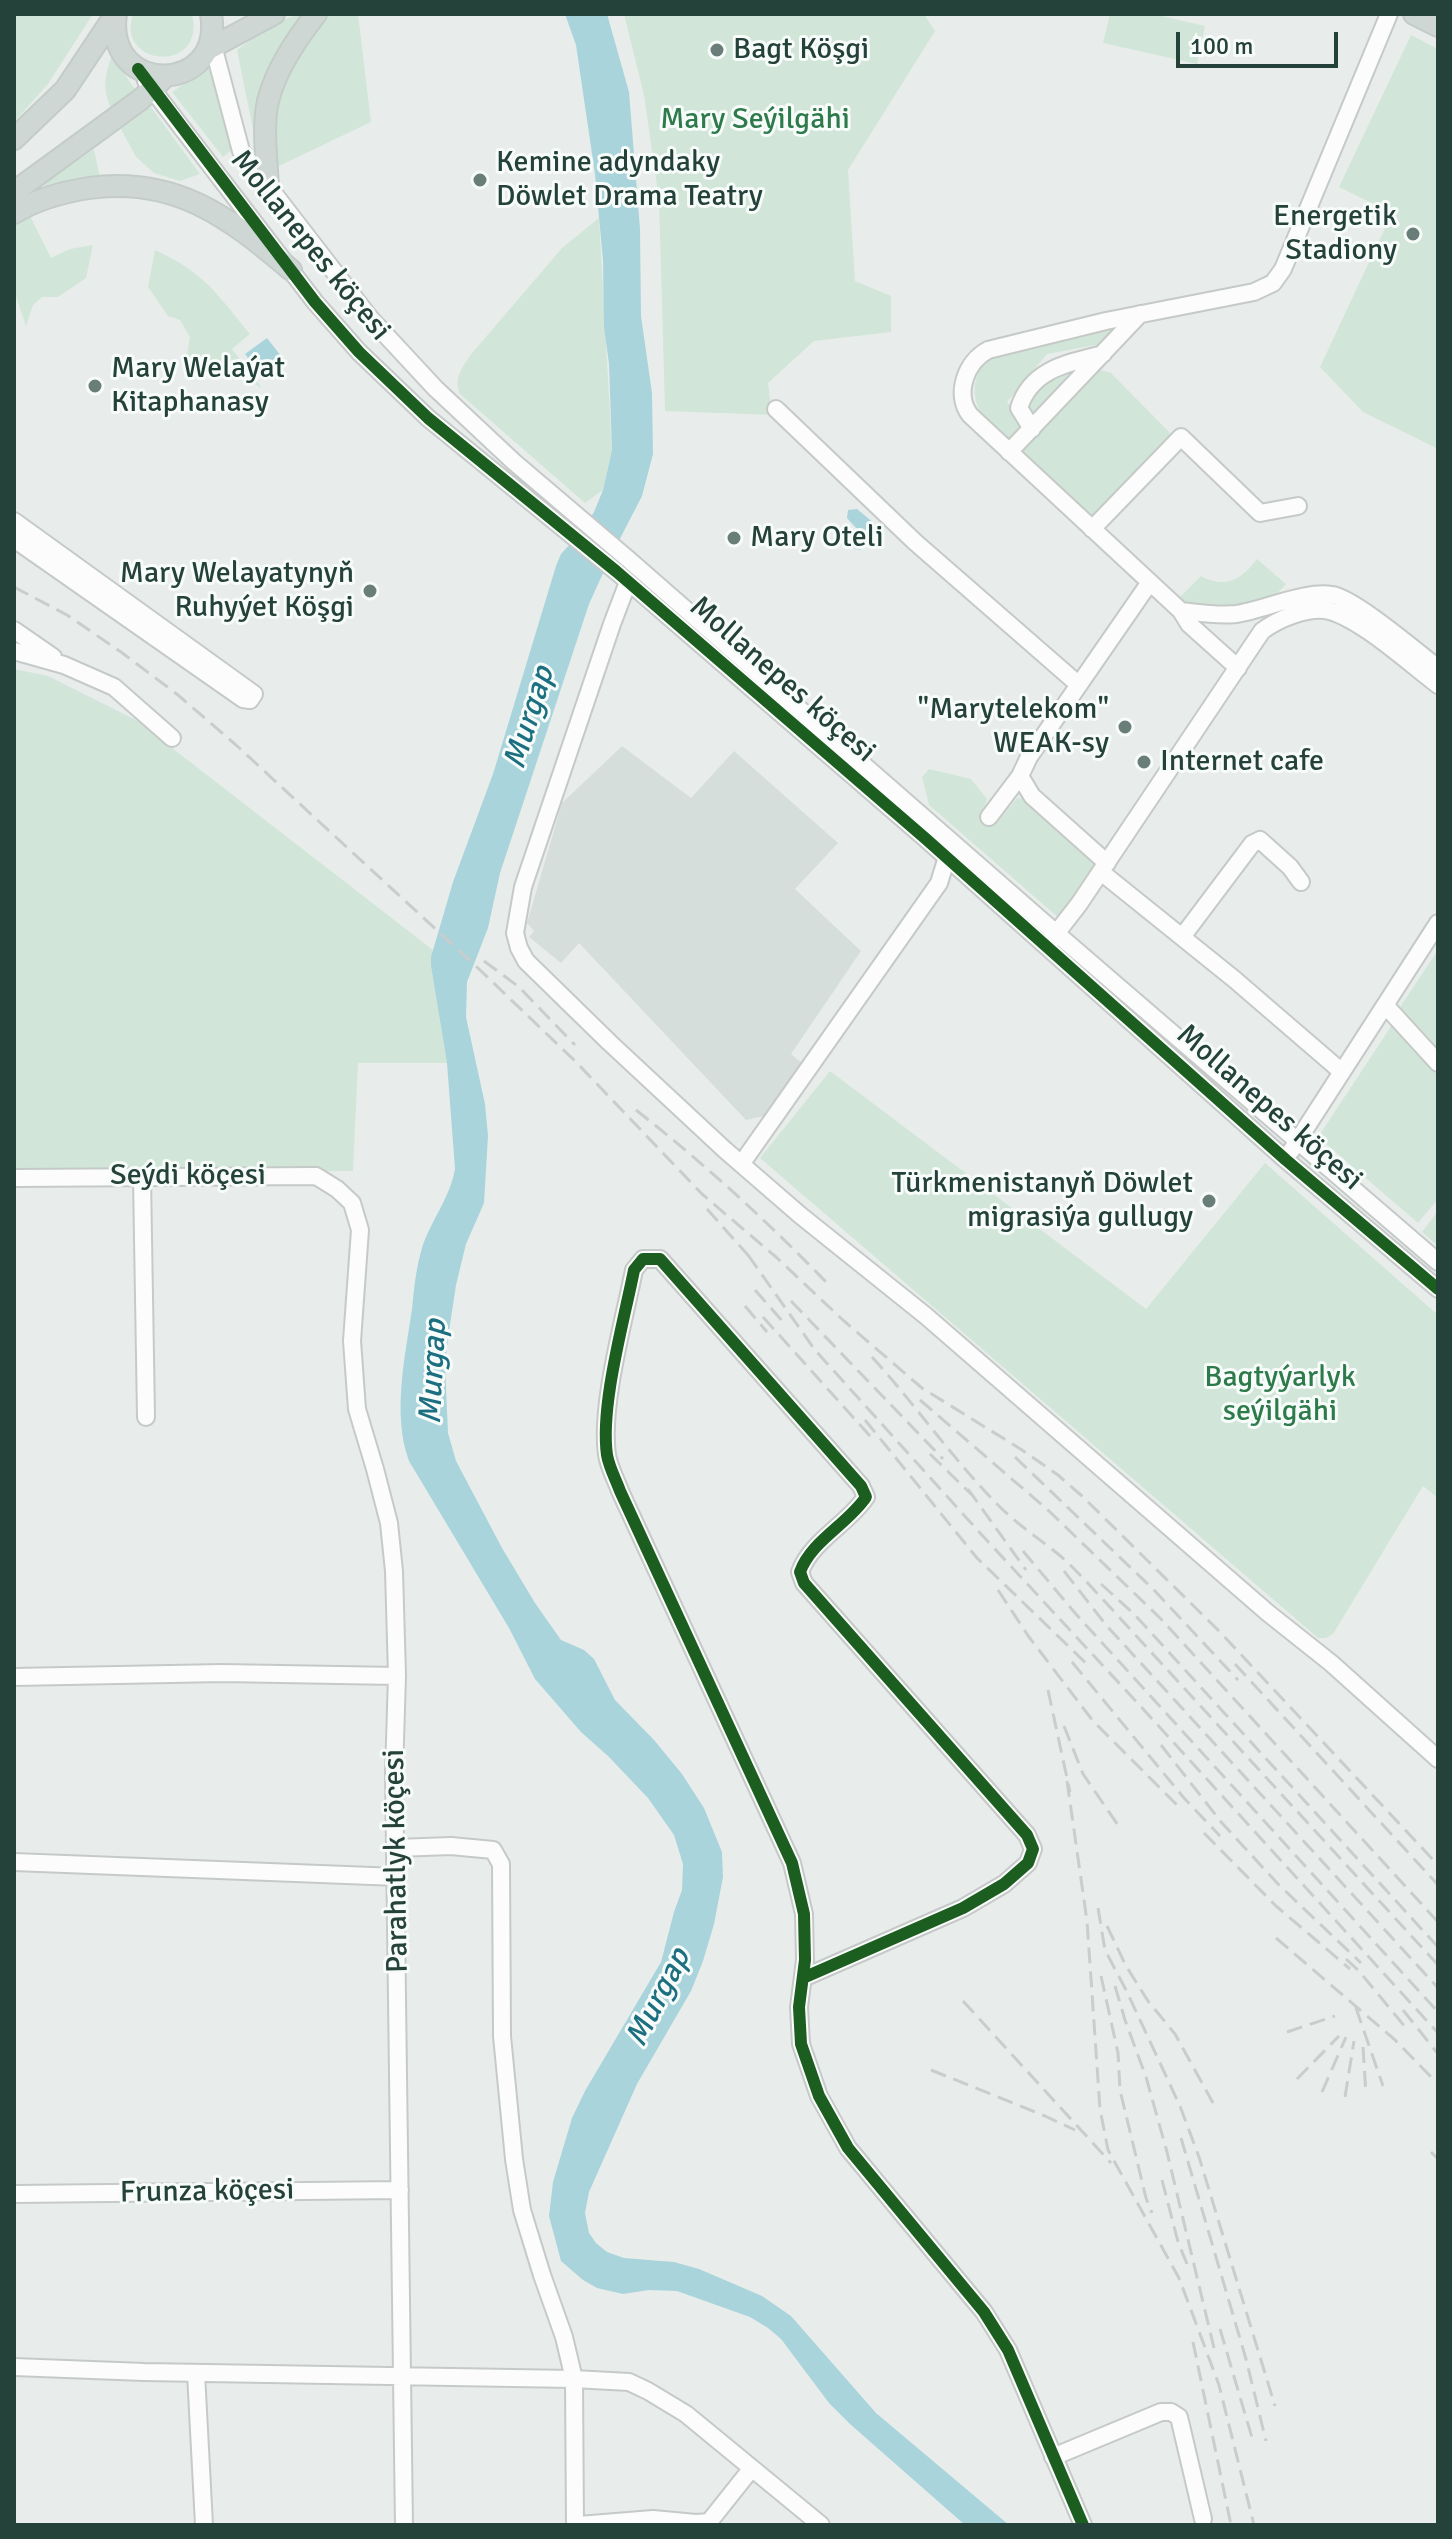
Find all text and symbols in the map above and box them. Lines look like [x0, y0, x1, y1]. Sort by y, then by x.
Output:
scale bar [1180, 16, 1342, 66]
text: 100 m [1190, 31, 1253, 61]
place label: Bagt Köşgi [733, 32, 869, 68]
marker: Bagt Köşgi [708, 41, 726, 59]
park label: Mary Seýilgähi [660, 102, 850, 138]
street label: Mollanepes köçesi [222, 143, 398, 349]
place label: Kemine adyndaky Döwlet Drama Teatry [496, 145, 763, 216]
marker: Kemine adyndaky Döwlet Drama Teatry [471, 171, 489, 189]
place label: Energetik Stadiony [1273, 199, 1397, 270]
marker: Energetik Stadiony [1404, 225, 1422, 243]
place label: Mary Welaýat Kitaphanasy [111, 351, 285, 422]
marker: Mary Welaýat Kitaphanasy [86, 377, 104, 395]
place label: Mary Oteli [750, 520, 884, 556]
marker: Mary Oteli [725, 529, 743, 547]
place label: Mary Welayatynyň Ruhyýet Köşgi [120, 556, 354, 626]
marker: Mary Welayatynyň Ruhyýet Köşgi [361, 582, 379, 600]
street label: Mollanepes köçesi [682, 589, 882, 771]
water label: Murgap [496, 662, 564, 774]
place label: "Marytelekom" WEAK-sy [918, 692, 1109, 762]
marker: "Marytelekom" WEAK-sy [1116, 718, 1134, 736]
place label: Internet cafe [1160, 744, 1324, 780]
marker: Internet cafe [1135, 753, 1153, 771]
street label: Mollanepes köçesi [1169, 1017, 1369, 1199]
street label: Seýdi köçesi [110, 1158, 266, 1194]
place label: Türkmenistanyň Döwlet migrasiýa gullugy [891, 1166, 1193, 1236]
marker: Türkmenistanyň Döwlet migrasiýa gullugy [1200, 1192, 1218, 1210]
water label: Murgap [412, 1319, 456, 1425]
park label: Bagtyýarlyk seýilgähi [1204, 1360, 1356, 1430]
street label: Parahatlyk köçesi [377, 1749, 417, 1973]
water label: Murgap [618, 1943, 700, 2053]
street label: Frunza köçesi [120, 2172, 294, 2212]

